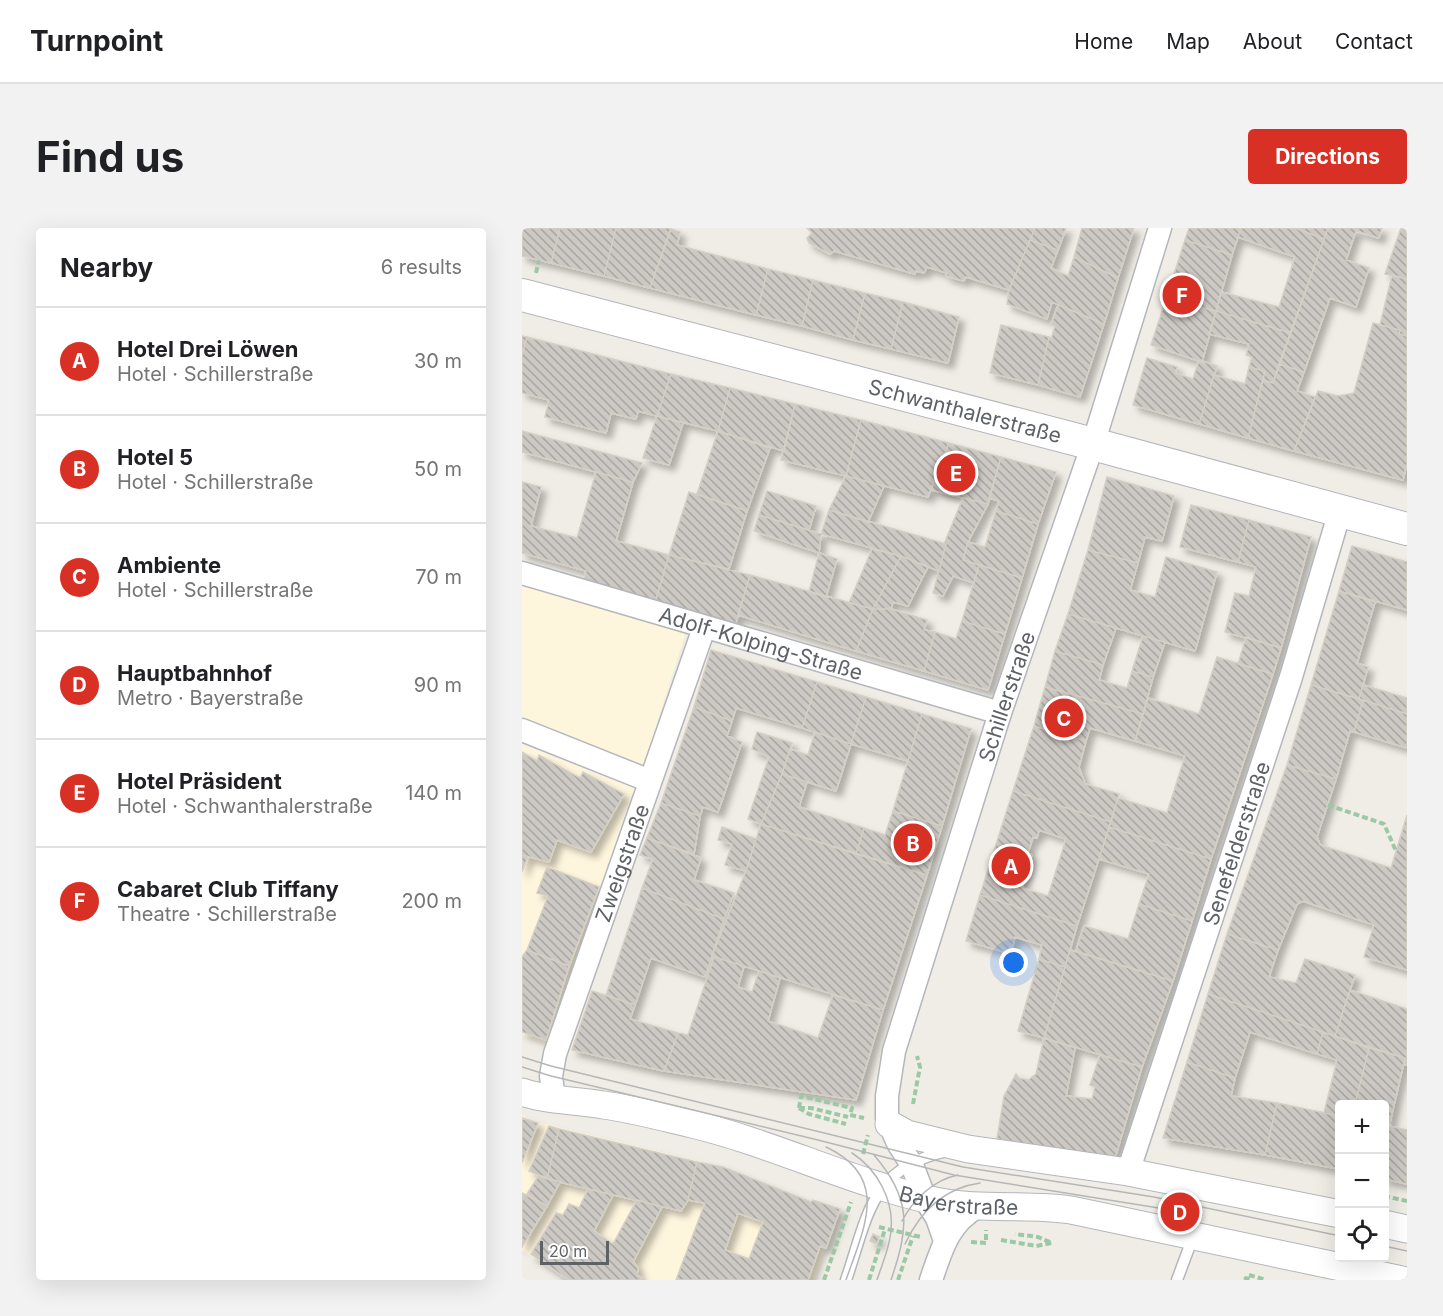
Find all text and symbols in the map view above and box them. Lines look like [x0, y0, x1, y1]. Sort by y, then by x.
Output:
text: Turnpoint [30, 24, 163, 58]
text: Home [1074, 29, 1133, 54]
text: Map [1166, 29, 1210, 54]
text: About [1243, 29, 1302, 54]
text: Contact [1335, 29, 1413, 54]
button: Directions [1248, 129, 1407, 184]
text: Find us [36, 131, 184, 182]
text: Nearby [60, 252, 153, 283]
text: 6 results [381, 255, 462, 279]
pin: F [1162, 272, 1202, 318]
text: Hotel Drei Löwen [117, 336, 298, 362]
text: A [72, 349, 87, 373]
text: 30 m [414, 349, 462, 373]
text: Hotel · Schillerstraße [117, 362, 313, 386]
street label: Schwanthalerstraße [866, 373, 1064, 448]
text: Hotel 5 [117, 444, 193, 470]
pin: E [936, 450, 976, 496]
text: B [73, 457, 86, 481]
text: 50 m [414, 457, 462, 481]
text: Hotel · Schillerstraße [117, 470, 313, 494]
text: Ambiente [117, 552, 221, 578]
text: C [72, 565, 87, 589]
text: 70 m [415, 565, 462, 589]
text: Hotel · Schillerstraße [117, 578, 313, 602]
street label: Adolf-Kolping-Straße [656, 601, 866, 685]
street label: Schillerstraße [973, 628, 1040, 765]
text: Hauptbahnhof [117, 660, 272, 686]
text: D [72, 673, 87, 697]
text: 90 m [414, 673, 462, 697]
text: Metro · Bayerstraße [117, 686, 303, 710]
pin: C [1044, 696, 1084, 740]
street label: Senefelderstraße [1198, 758, 1275, 928]
text: Hotel Präsident [117, 768, 282, 794]
text: E [73, 781, 86, 805]
text: 140 m [405, 781, 462, 805]
text: Hotel · Schwanthalerstraße [117, 794, 373, 818]
street label: Zweigstraße [590, 801, 654, 925]
pin: B [894, 820, 932, 866]
pin: A [992, 844, 1030, 888]
text: Cabaret Club Tiffany [117, 876, 339, 902]
text: F [74, 889, 85, 913]
text: 200 m [401, 889, 462, 913]
text: Theatre · Schillerstraße [117, 902, 337, 926]
your location [999, 948, 1028, 977]
map controls [1335, 1100, 1389, 1262]
button: + [1335, 1100, 1389, 1154]
button: − [1335, 1154, 1389, 1208]
street label: Bayerstraße [897, 1180, 1018, 1219]
pin: D [1160, 1190, 1200, 1234]
button: locate [1335, 1208, 1389, 1262]
scale bar [540, 1238, 609, 1266]
text: 20 m [549, 1241, 587, 1261]

